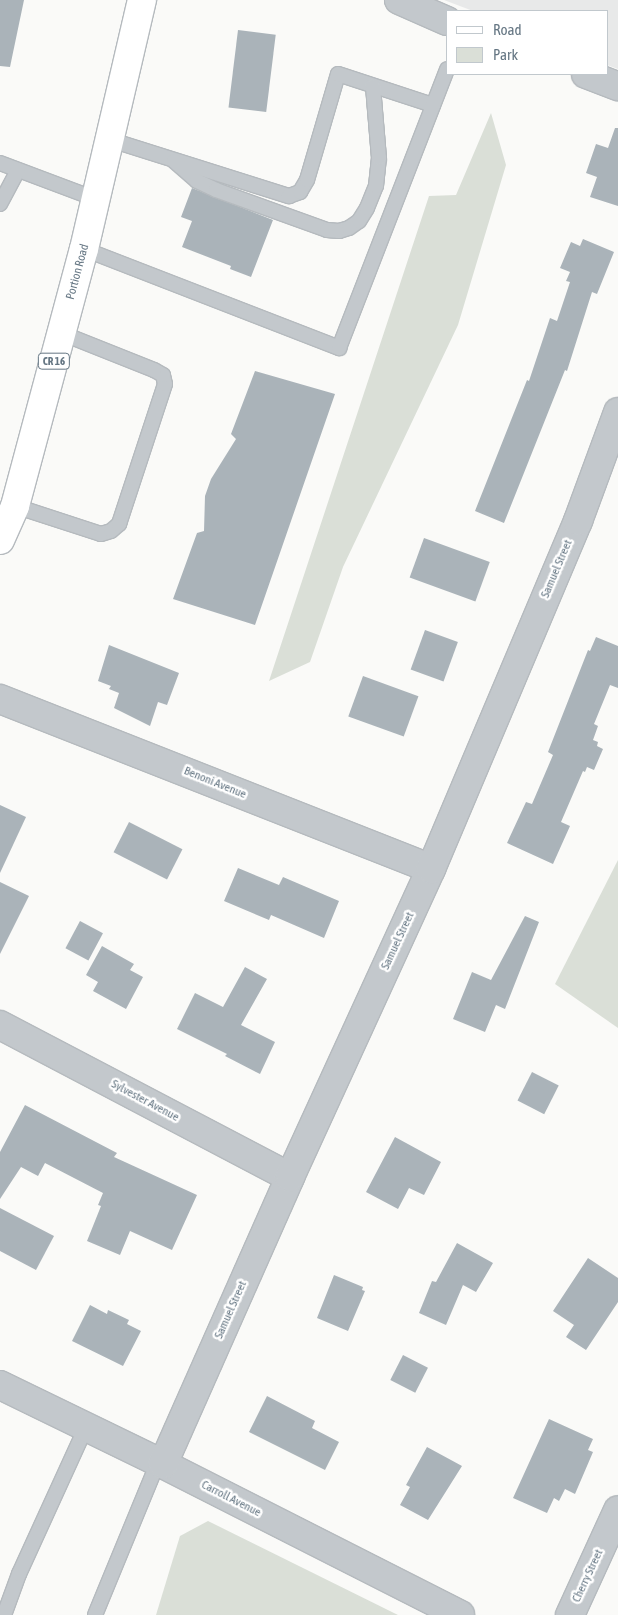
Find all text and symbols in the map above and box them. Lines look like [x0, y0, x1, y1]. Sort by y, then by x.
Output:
legend [446, 10, 608, 75]
text: Road [493, 21, 522, 38]
text: Park [493, 46, 518, 63]
street label: Portion Road [64, 243, 92, 301]
road number: CR 16 [38, 352, 70, 370]
street label: Samuel Street [538, 538, 576, 600]
street label: Benoni Avenue [182, 764, 248, 802]
street label: Samuel Street [378, 910, 418, 972]
street label: Sylvester Avenue [109, 1077, 181, 1125]
street label: Samuel Street [212, 1279, 250, 1341]
street label: Carroll Avenue [199, 1478, 263, 1520]
street label: Cherry Street [570, 1547, 606, 1605]

